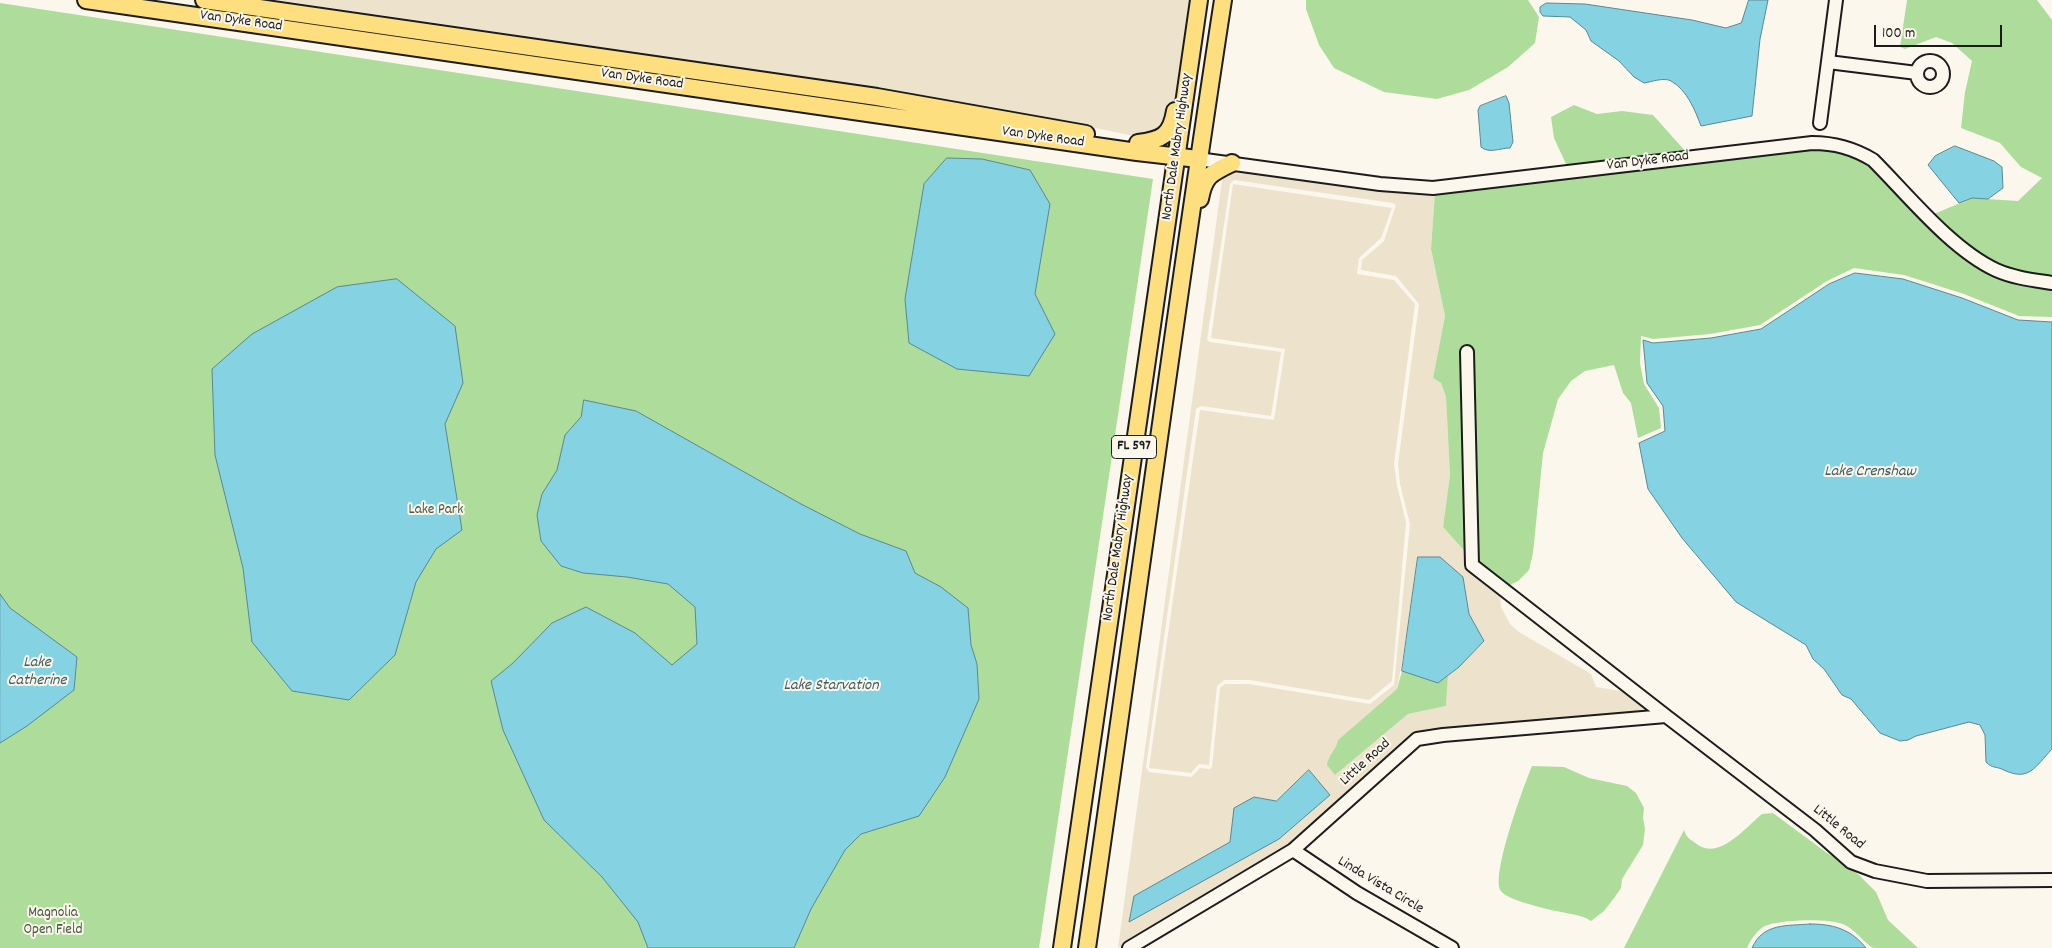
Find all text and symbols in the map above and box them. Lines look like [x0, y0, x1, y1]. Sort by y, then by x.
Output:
street label: Van Dyke Road [199, 7, 283, 37]
scale bar [1877, 15, 2004, 47]
text: 100 m [1882, 23, 1915, 45]
street label: Van Dyke Road [600, 65, 684, 95]
street label: North Dale Mabry Highway [1159, 73, 1197, 221]
street label: Van Dyke Road [1001, 123, 1085, 153]
street label: Van Dyke Road [1606, 148, 1690, 176]
road number: FL 597 [1112, 436, 1156, 458]
water label: Lake Crenshaw [1824, 463, 1916, 483]
street label: North Dale Mabry Highway [1100, 474, 1138, 622]
park label: Lake Park [409, 502, 463, 520]
water label: Lake Catherine [8, 654, 66, 692]
water label: Lake Starvation [783, 677, 879, 697]
street label: Little Road [1337, 736, 1395, 790]
street label: Little Road [1808, 802, 1868, 854]
street label: Linda Vista Circle [1334, 853, 1426, 919]
park label: Magnolia Open Field [23, 905, 83, 940]

